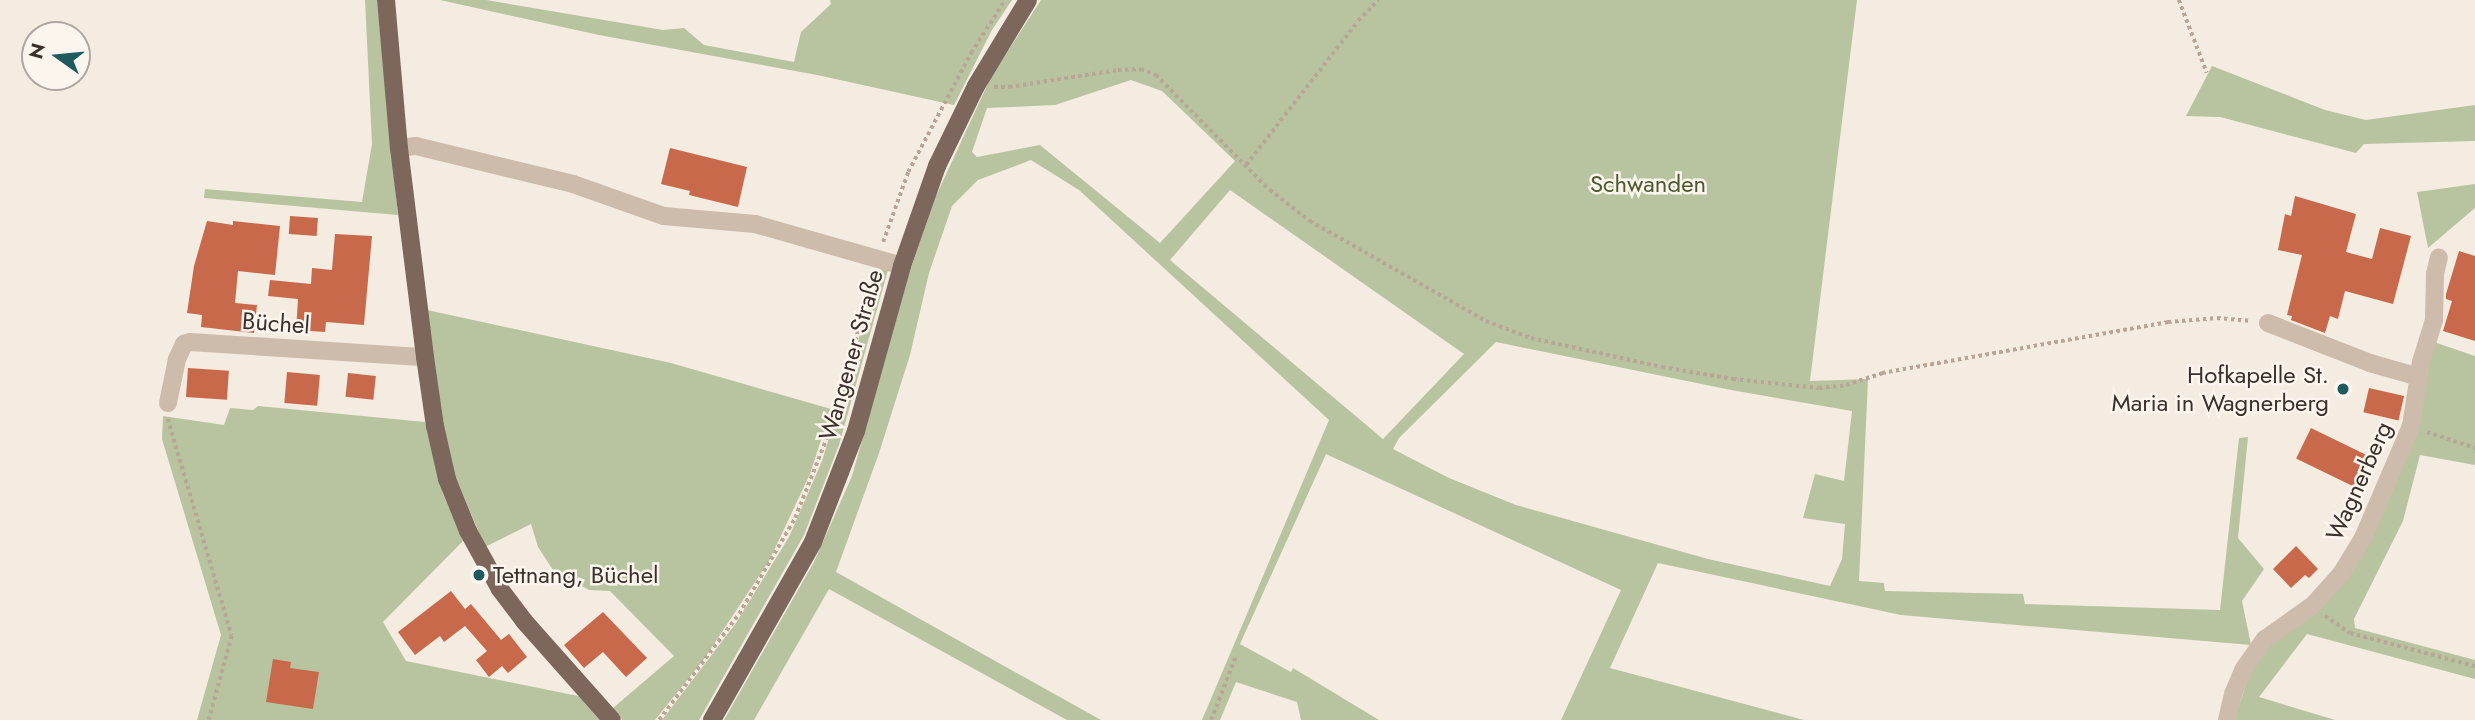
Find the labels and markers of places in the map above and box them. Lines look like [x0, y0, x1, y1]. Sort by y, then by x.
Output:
place label: Hofkapelle St. Maria in Wagnerberg [2111, 361, 2329, 417]
marker: Hofkapelle St. Maria in Wagnerberg [2335, 381, 2351, 397]
place label: Tettnang, Büchel [493, 561, 659, 589]
marker: Tettnang, Büchel [471, 567, 487, 583]

